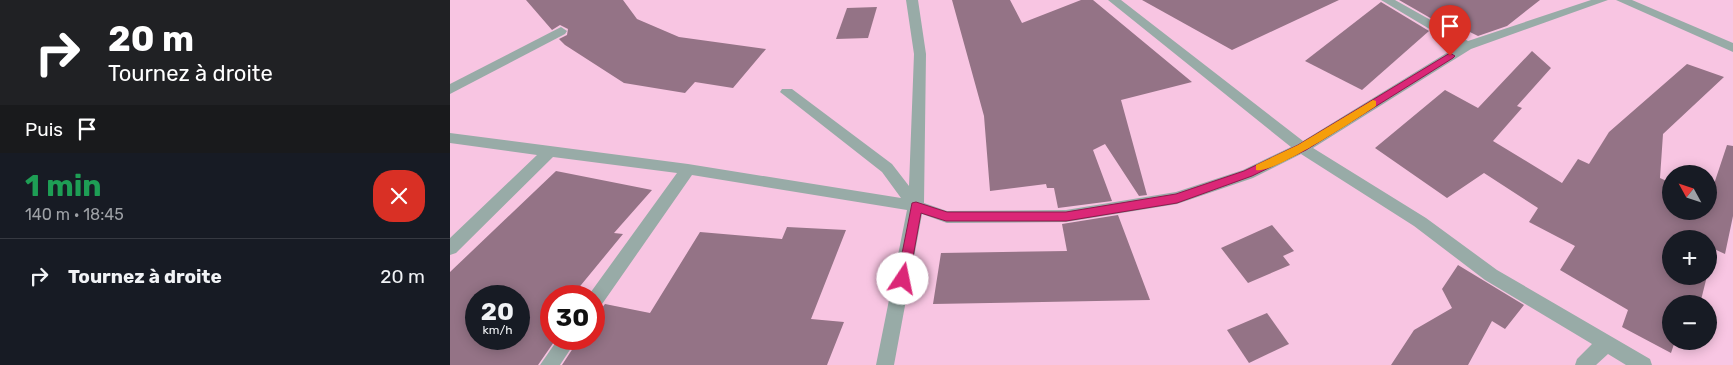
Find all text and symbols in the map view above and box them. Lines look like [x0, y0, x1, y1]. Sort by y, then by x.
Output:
pin [1429, 5, 1471, 56]
icon: arrive [1436, 12, 1464, 40]
text: 20 m [108, 18, 194, 60]
icon: right [25, 20, 90, 85]
text: Tournez à droite [108, 60, 273, 87]
icon: arrive [73, 115, 101, 143]
text: Puis [25, 118, 63, 141]
north arrow [1662, 165, 1718, 220]
map controls [1662, 165, 1717, 350]
text: 1 min [25, 168, 102, 204]
button: close [373, 170, 425, 222]
text: 140 m · 18:45 [25, 205, 124, 224]
button: + [1662, 230, 1717, 285]
position arrow [876, 252, 928, 304]
icon: right [25, 262, 53, 290]
text: Tournez à droite [68, 265, 222, 288]
text: 20 m [380, 265, 425, 288]
speed limit sign: 30 [540, 285, 605, 350]
button: − [1662, 295, 1717, 350]
text: 20 [481, 297, 514, 326]
text: km/h [483, 323, 512, 337]

